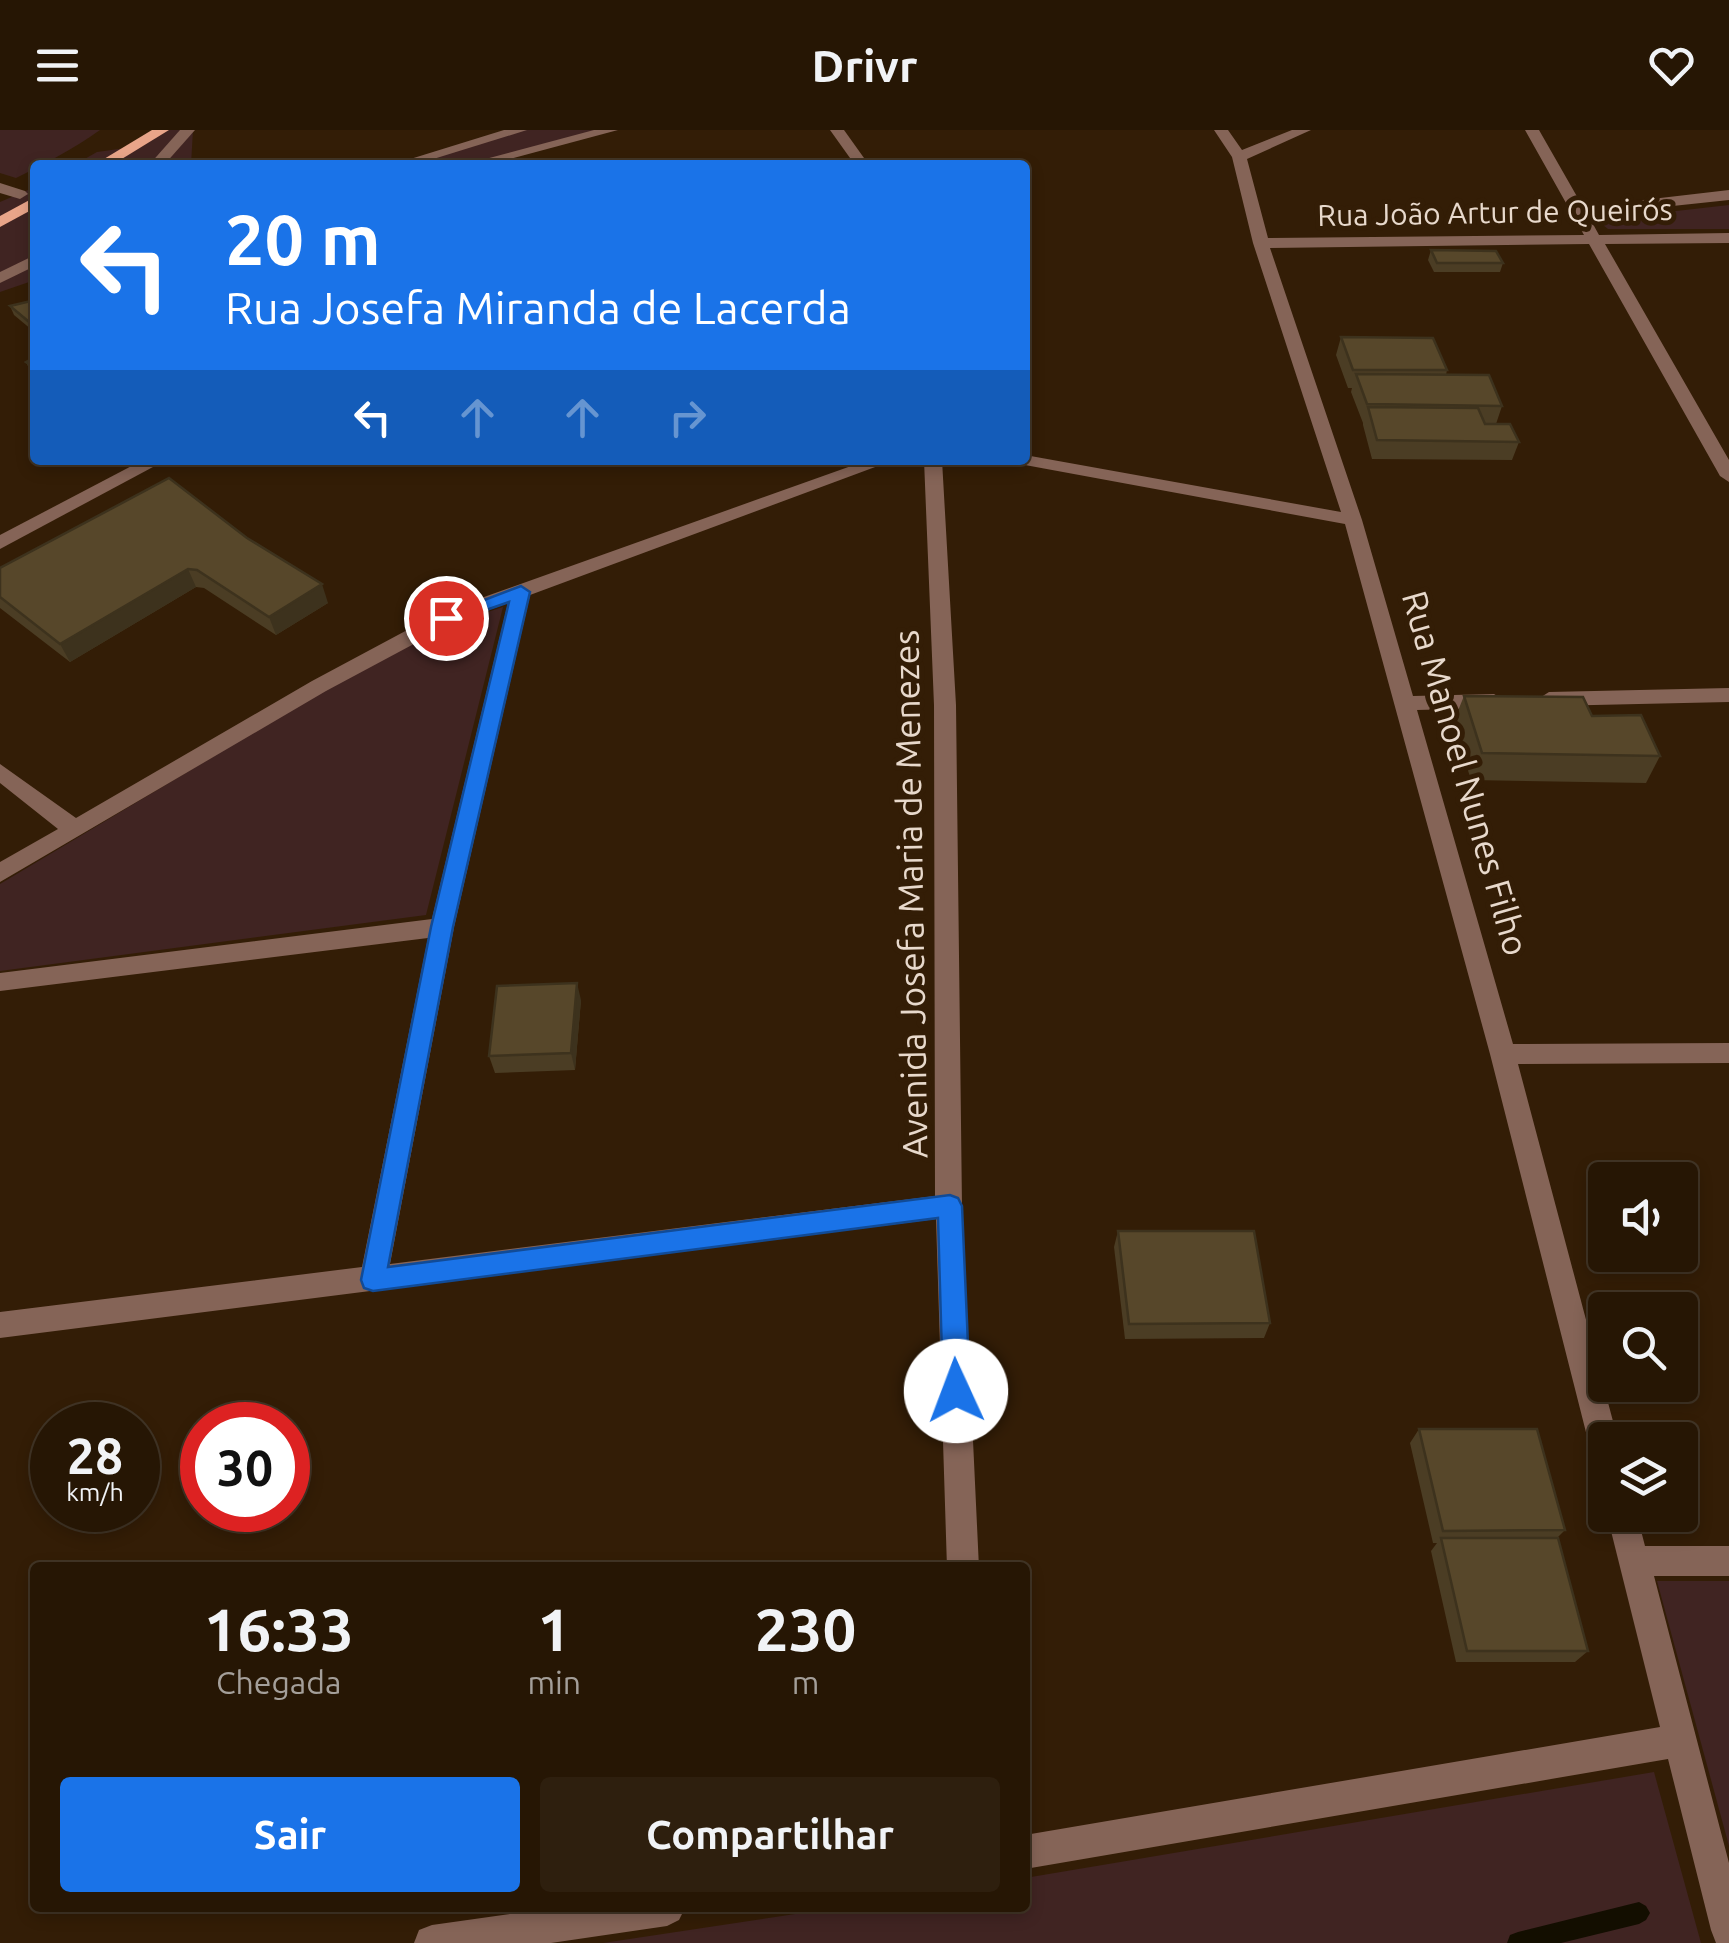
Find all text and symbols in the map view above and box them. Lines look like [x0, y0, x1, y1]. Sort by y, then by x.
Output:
icon: menu [30, 38, 85, 93]
icon: heart [1644, 38, 1699, 93]
text: Drivr [812, 40, 917, 91]
street label: Rua João Artur de Queirós [1317, 192, 1673, 232]
icon: left [60, 200, 190, 330]
text: 20 m [225, 200, 381, 278]
text: Rua Josefa Miranda de Lacerda [225, 282, 851, 333]
icon: left [345, 390, 400, 445]
icon: ahead [450, 390, 505, 445]
icon: ahead [555, 390, 610, 445]
icon: right [660, 390, 715, 445]
pin [404, 576, 489, 661]
street label: Rua Manoel Nunes Filho [1395, 586, 1537, 960]
icon: arrive [419, 591, 474, 646]
street label: Avenida Josefa Maria de Menezes [885, 629, 935, 1159]
map controls [1588, 1162, 1698, 1532]
button: sound [1588, 1162, 1698, 1272]
button: search [1588, 1292, 1698, 1402]
position arrow [904, 1339, 1008, 1443]
speed limit sign: 30 [180, 1402, 310, 1532]
button: layers [1588, 1422, 1698, 1532]
text: 28 [67, 1427, 123, 1483]
text: km/h [66, 1478, 124, 1506]
text: 16:33 [204, 1595, 354, 1662]
text: 1 [537, 1595, 571, 1662]
text: 230 [755, 1595, 856, 1662]
text: Chegada [216, 1664, 342, 1700]
text: min [527, 1664, 581, 1700]
text: m [792, 1664, 819, 1700]
button: Sair [60, 1777, 520, 1892]
button: Compartilhar [540, 1777, 1000, 1892]

